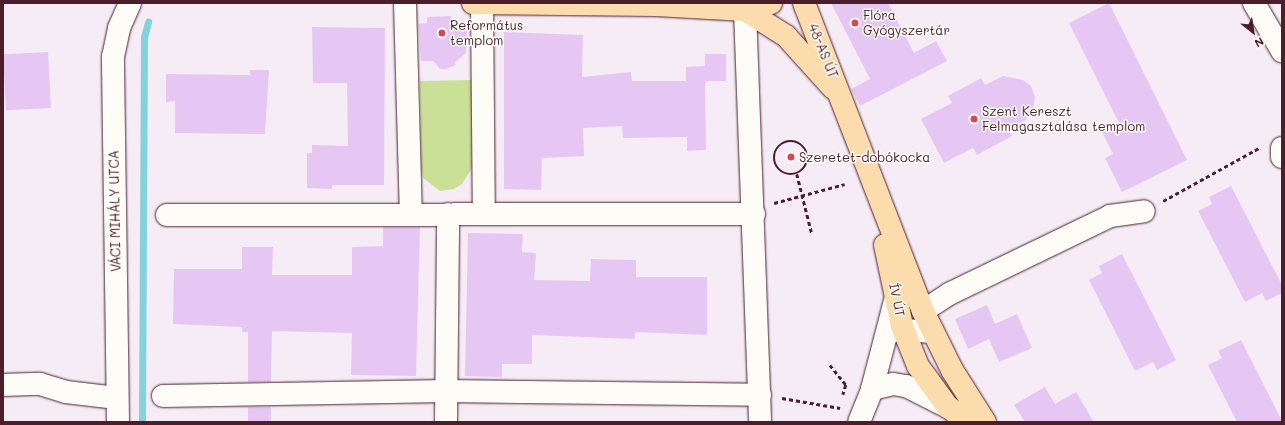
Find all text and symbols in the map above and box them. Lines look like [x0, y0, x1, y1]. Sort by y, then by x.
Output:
place label: Flóra Gyógyszertár [863, 8, 950, 39]
north arrow [1233, 12, 1273, 52]
place label: Református templom [450, 18, 523, 49]
marker: Flóra Gyógyszertár [850, 18, 860, 28]
street label: 48-AS ÚT [805, 21, 841, 81]
marker: Református templom [437, 28, 447, 38]
text: N [1252, 34, 1267, 51]
place label: Szent Kereszt Felmagasztalása templom [982, 104, 1145, 135]
marker: Szent Kereszt Felmagasztalása templom [969, 114, 979, 124]
place label: Szeretet-dobókocka [799, 149, 930, 165]
street label: VÁCI MIHÁLY UTCA [106, 150, 124, 272]
marker: Szeretet-dobókocka [786, 152, 796, 162]
street label: ÍV ÚT [886, 282, 908, 318]

